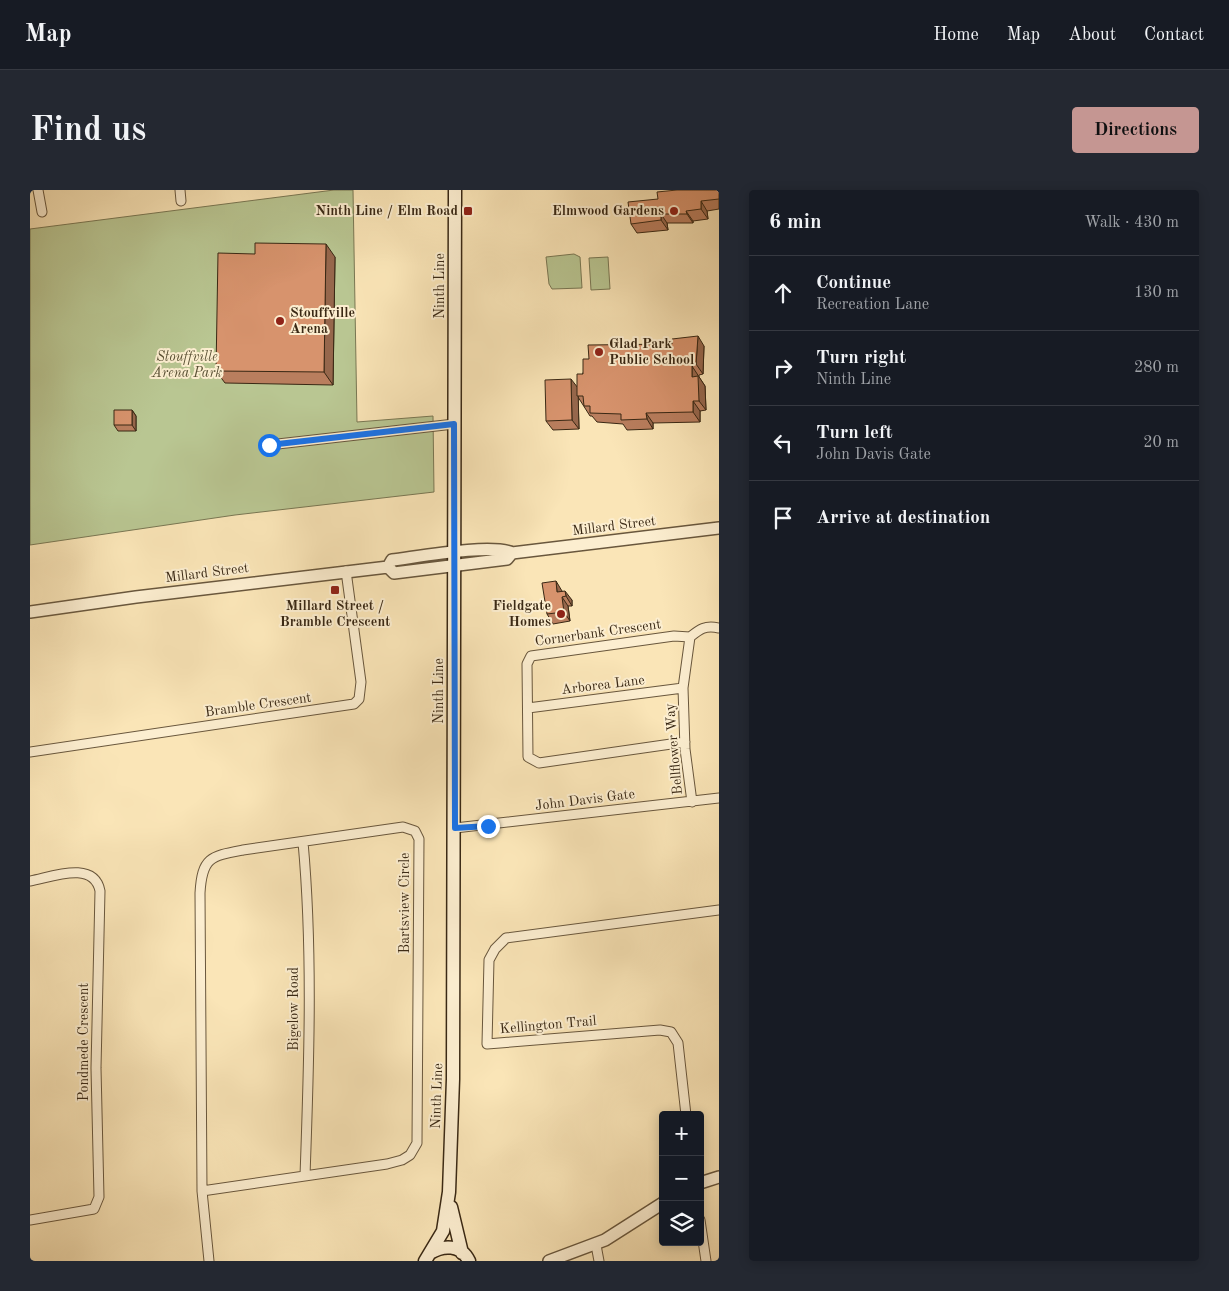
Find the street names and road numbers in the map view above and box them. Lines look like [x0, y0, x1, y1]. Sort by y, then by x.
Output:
street label: Ninth Line [433, 253, 447, 319]
street label: Millard Street [571, 514, 657, 538]
street label: Millard Street [164, 561, 250, 585]
street label: Cornerbank Crescent [534, 617, 662, 649]
street label: Ninth Line [432, 658, 446, 724]
street label: Arborea Lane [561, 673, 645, 697]
street label: Bramble Crescent [204, 691, 312, 719]
street label: Bellflower Way [663, 702, 685, 795]
street label: John Davis Gate [534, 787, 636, 813]
street label: Bartsview Circle [398, 853, 412, 953]
street label: Bigelow Road [287, 967, 301, 1051]
street label: Pondmede Crescent [77, 983, 91, 1101]
street label: Kellington Trail [499, 1014, 597, 1036]
street label: Ninth Line [429, 1063, 445, 1129]

